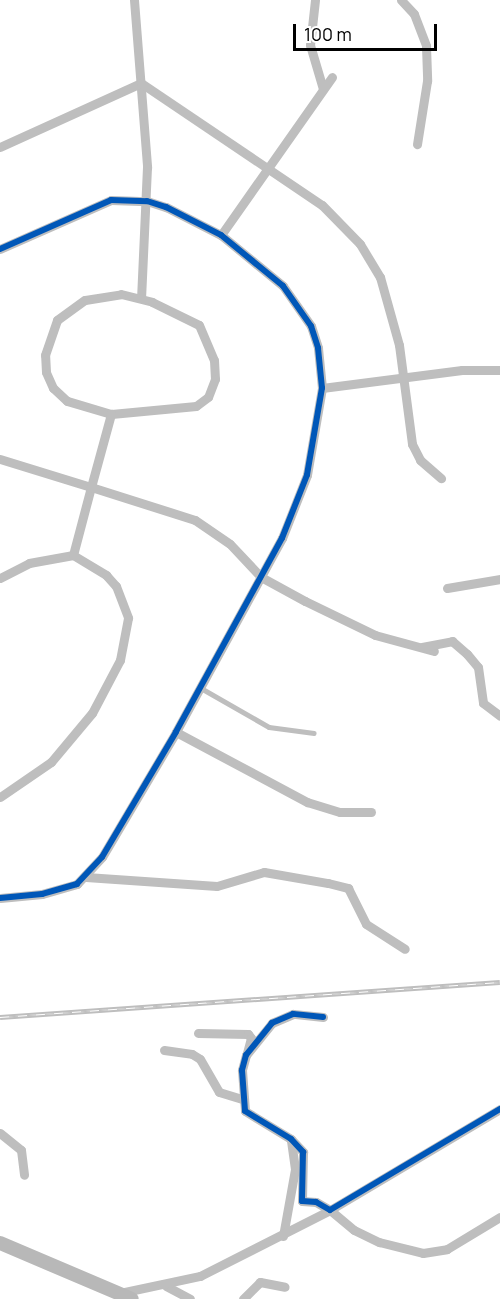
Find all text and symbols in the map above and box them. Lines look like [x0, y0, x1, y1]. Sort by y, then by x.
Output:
scale bar [296, 12, 440, 50]
text: 100 m [304, 22, 352, 46]

